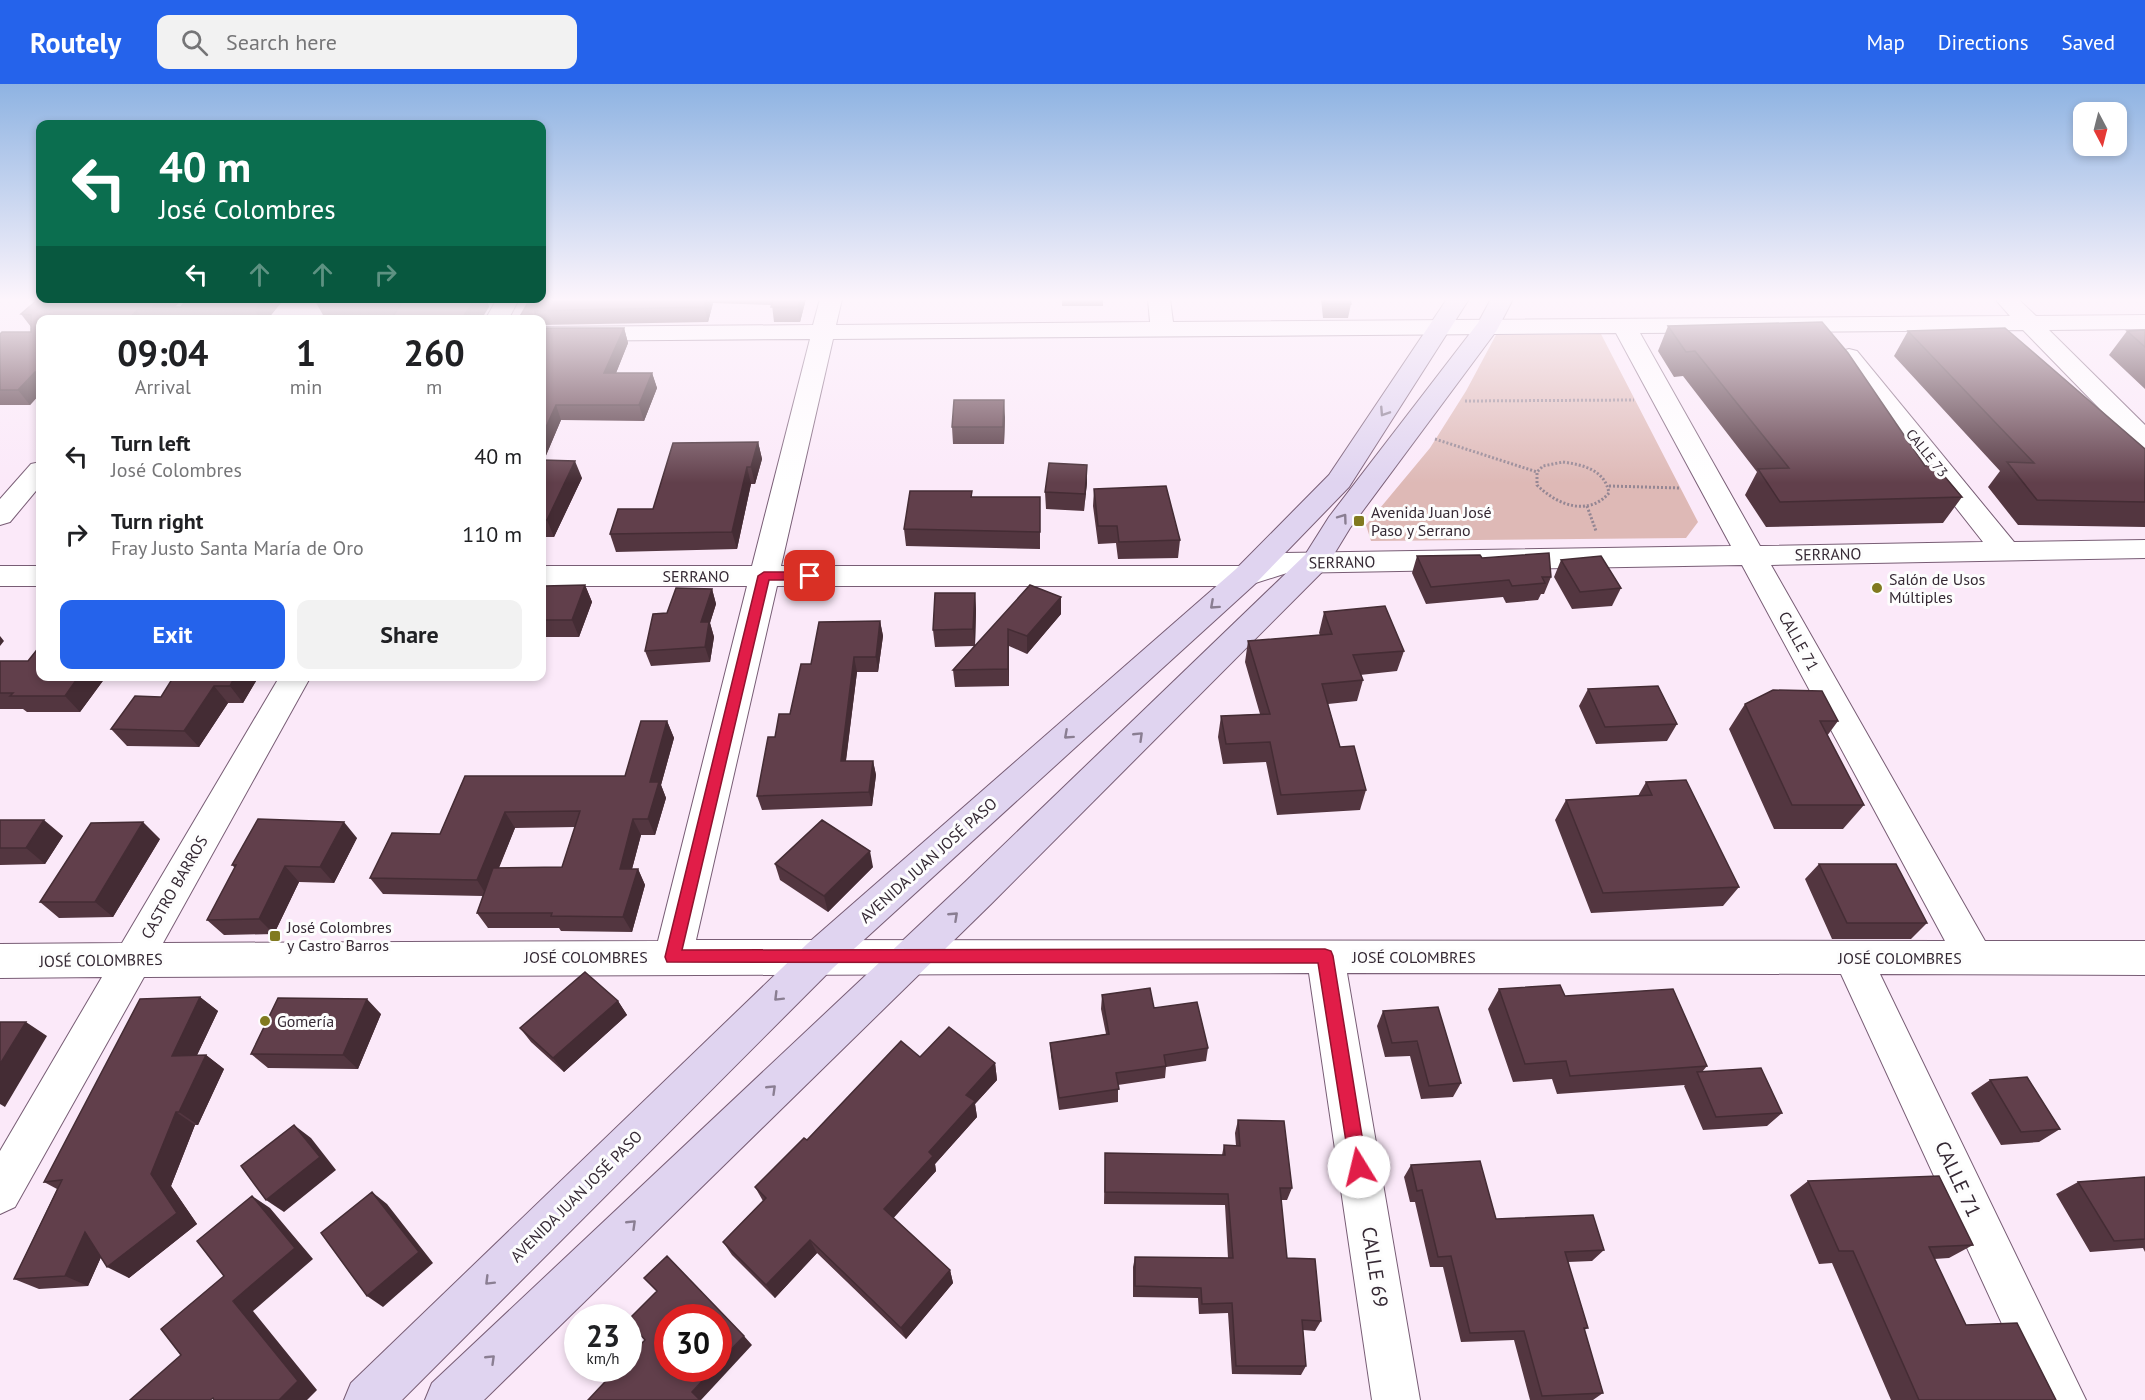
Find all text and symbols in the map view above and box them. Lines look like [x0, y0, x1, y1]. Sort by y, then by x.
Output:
search box [157, 15, 577, 69]
text: Routely [30, 24, 121, 61]
icon: search [178, 26, 211, 59]
text: Search here [226, 28, 337, 56]
text: Map [1866, 29, 1905, 56]
text: Directions [1938, 29, 2029, 56]
text: Saved [2062, 29, 2115, 56]
north arrow [2073, 102, 2127, 156]
map controls [2073, 102, 2127, 156]
text: 40 m [159, 139, 251, 194]
icon: left [60, 144, 138, 222]
text: José Colombres [159, 192, 336, 226]
icon: left [180, 258, 213, 291]
icon: ahead [243, 258, 276, 291]
icon: ahead [306, 258, 339, 291]
icon: right [369, 258, 402, 291]
text: 09:04 [117, 329, 209, 376]
text: 1 [296, 329, 316, 376]
text: 260 [404, 329, 465, 376]
text: Arrival [135, 374, 191, 400]
text: min [290, 374, 322, 400]
text: m [426, 374, 442, 400]
one-way arrow [1379, 406, 1391, 416]
street label: CALLE 73 [1902, 425, 1952, 481]
text: Turn left [111, 429, 191, 457]
icon: left [60, 440, 93, 473]
text: 40 m [474, 442, 522, 470]
text: José Colombres [111, 457, 242, 483]
place label: Avenida Juan José Paso y Serrano [1371, 502, 1492, 540]
text: Turn right [111, 507, 203, 535]
one-way arrow [1336, 513, 1347, 524]
marker: Avenida Juan José Paso y Serrano [1352, 514, 1366, 528]
icon: right [60, 518, 93, 551]
text: 110 m [462, 520, 522, 548]
text: Fray Justo Santa María de Oro [111, 535, 364, 561]
street label: SERRANO [1794, 543, 1862, 565]
pin [784, 550, 835, 601]
street label: SERRANO [1308, 551, 1376, 573]
icon: arrive [793, 559, 826, 592]
street label: SERRANO [663, 566, 729, 586]
place label: Salón de Usos Múltiples [1889, 569, 1985, 607]
marker: Salón de Usos Múltiples [1870, 581, 1884, 595]
one-way arrow [1210, 598, 1221, 609]
button: Exit [60, 600, 285, 669]
button: Share [297, 600, 522, 669]
street label: CALLE 71 [1775, 608, 1823, 674]
one-way arrow [1064, 728, 1075, 739]
one-way arrow [1131, 732, 1142, 743]
street label: AVENIDA JUAN JOSÉ PASO [855, 793, 1001, 927]
street label: CASTRO BARROS [136, 832, 212, 942]
one-way arrow [948, 912, 958, 923]
place label: José Colombres y Castro Barros [286, 917, 392, 955]
marker: José Colombres y Castro Barros [268, 929, 282, 943]
street label: JOSÉ COLOMBRES [523, 947, 648, 967]
street label: JOSÉ COLOMBRES [1351, 947, 1476, 967]
street label: JOSÉ COLOMBRES [1837, 948, 1962, 968]
street label: JOSÉ COLOMBRES [38, 949, 163, 971]
one-way arrow [775, 990, 785, 1001]
place label: Gomería [277, 1011, 334, 1031]
marker: Gomería [258, 1014, 272, 1028]
one-way arrow [766, 1085, 776, 1096]
street label: AVENIDA JUAN JOSÉ PASO [506, 1126, 646, 1266]
position arrow [1327, 1135, 1391, 1199]
street label: CALLE 71 [1929, 1137, 1987, 1221]
one-way arrow [624, 1221, 635, 1232]
street label: CALLE 69 [1356, 1225, 1394, 1309]
one-way arrow [486, 1273, 497, 1284]
speed limit sign: 30 [654, 1304, 732, 1382]
text: 23 [586, 1316, 620, 1355]
text: km/h [587, 1349, 619, 1368]
one-way arrow [484, 1356, 495, 1367]

